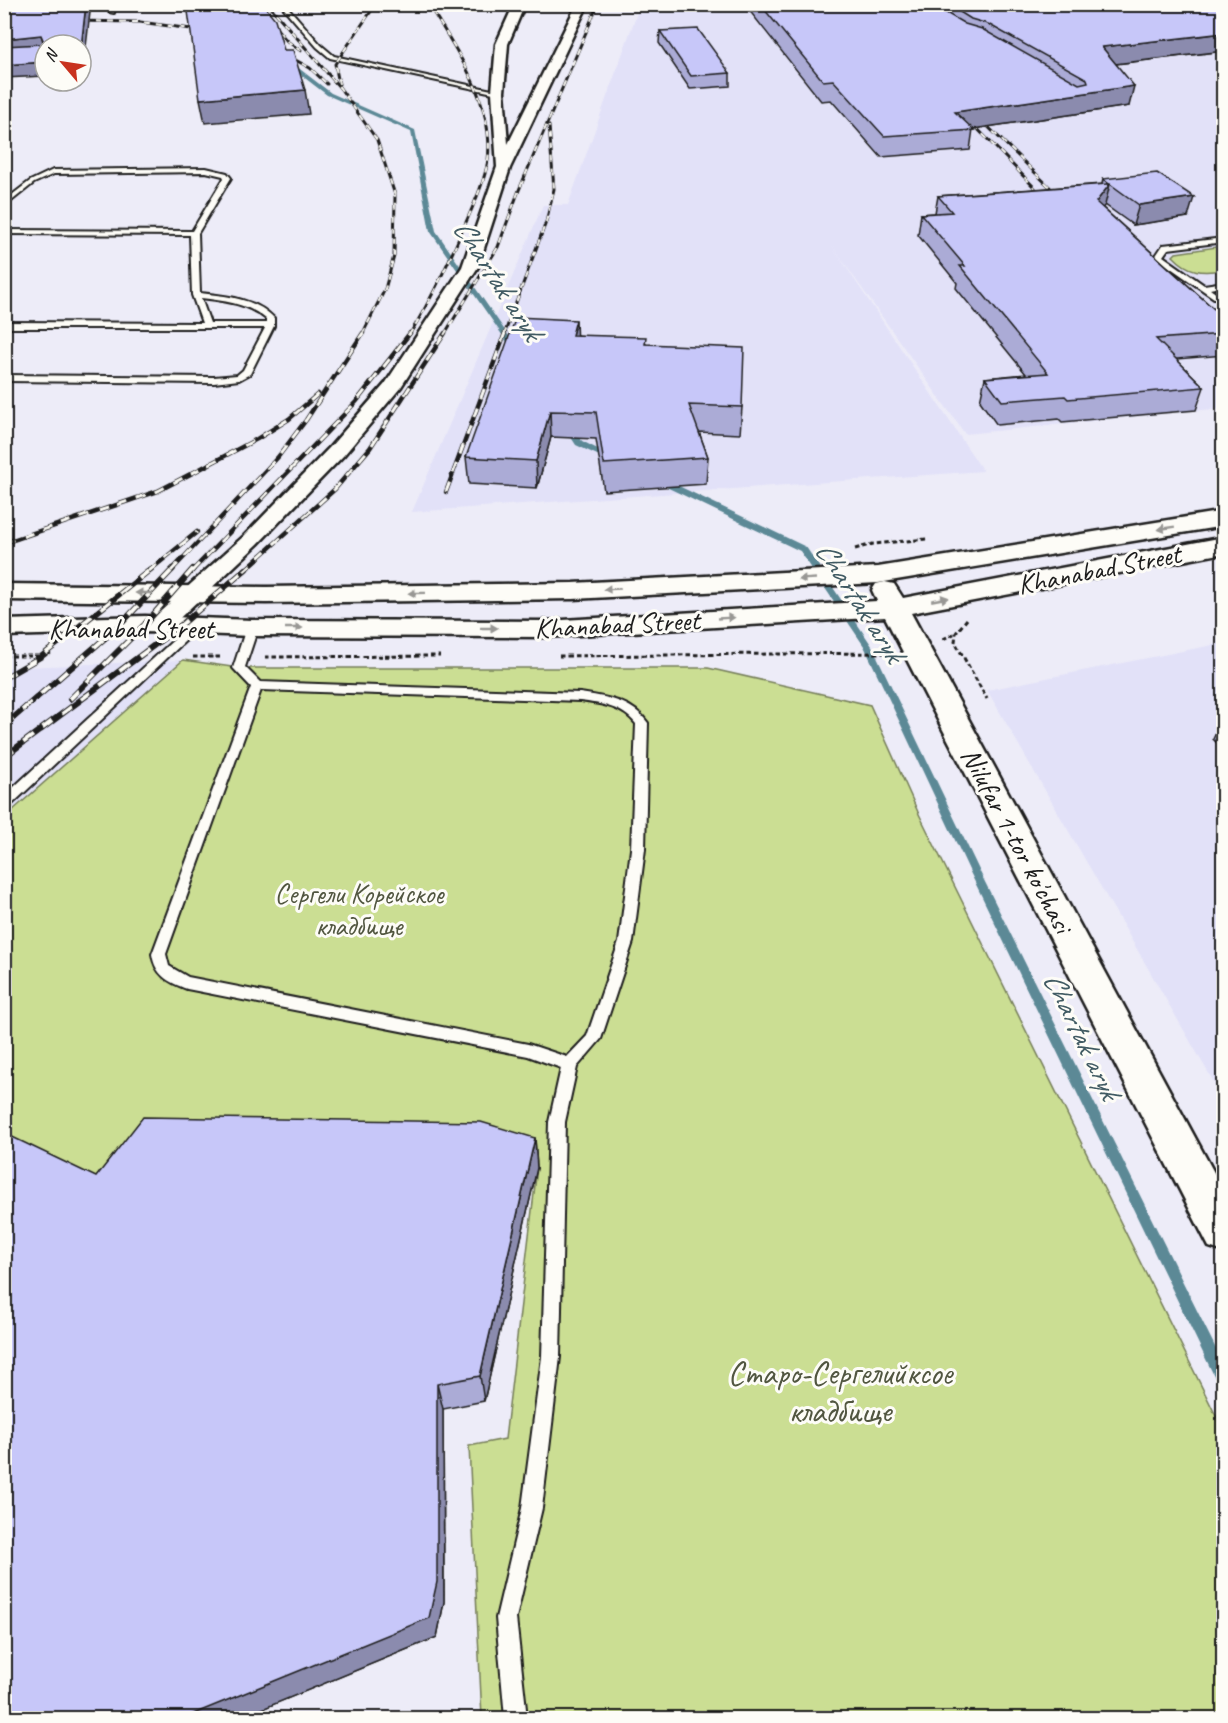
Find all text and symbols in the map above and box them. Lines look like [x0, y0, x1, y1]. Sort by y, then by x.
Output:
north arrow [33, 33, 93, 93]
text: N [40, 44, 63, 65]
water label: Chartak aryk [445, 211, 554, 351]
one-way arrow [1156, 524, 1175, 533]
water label: Chartak aryk [807, 533, 916, 673]
street label: Khanabad Street [1015, 536, 1186, 602]
one-way arrow [797, 574, 816, 583]
one-way arrow [602, 585, 621, 594]
one-way arrow [135, 588, 154, 598]
one-way arrow [408, 588, 427, 598]
one-way arrow [931, 594, 950, 603]
street label: Khanabad Street [534, 602, 703, 646]
street label: Khanabad Street [48, 611, 216, 646]
one-way arrow [716, 613, 735, 623]
one-way arrow [284, 623, 303, 633]
one-way arrow [479, 623, 498, 633]
street label: Nilufar 1-tor ko'chasi [953, 741, 1082, 942]
park label: Сергели Корейское кладбище [275, 876, 445, 943]
water label: Chartak aryk [1035, 965, 1131, 1109]
park label: Старо-Сергелийксое кладбище [728, 1352, 954, 1432]

